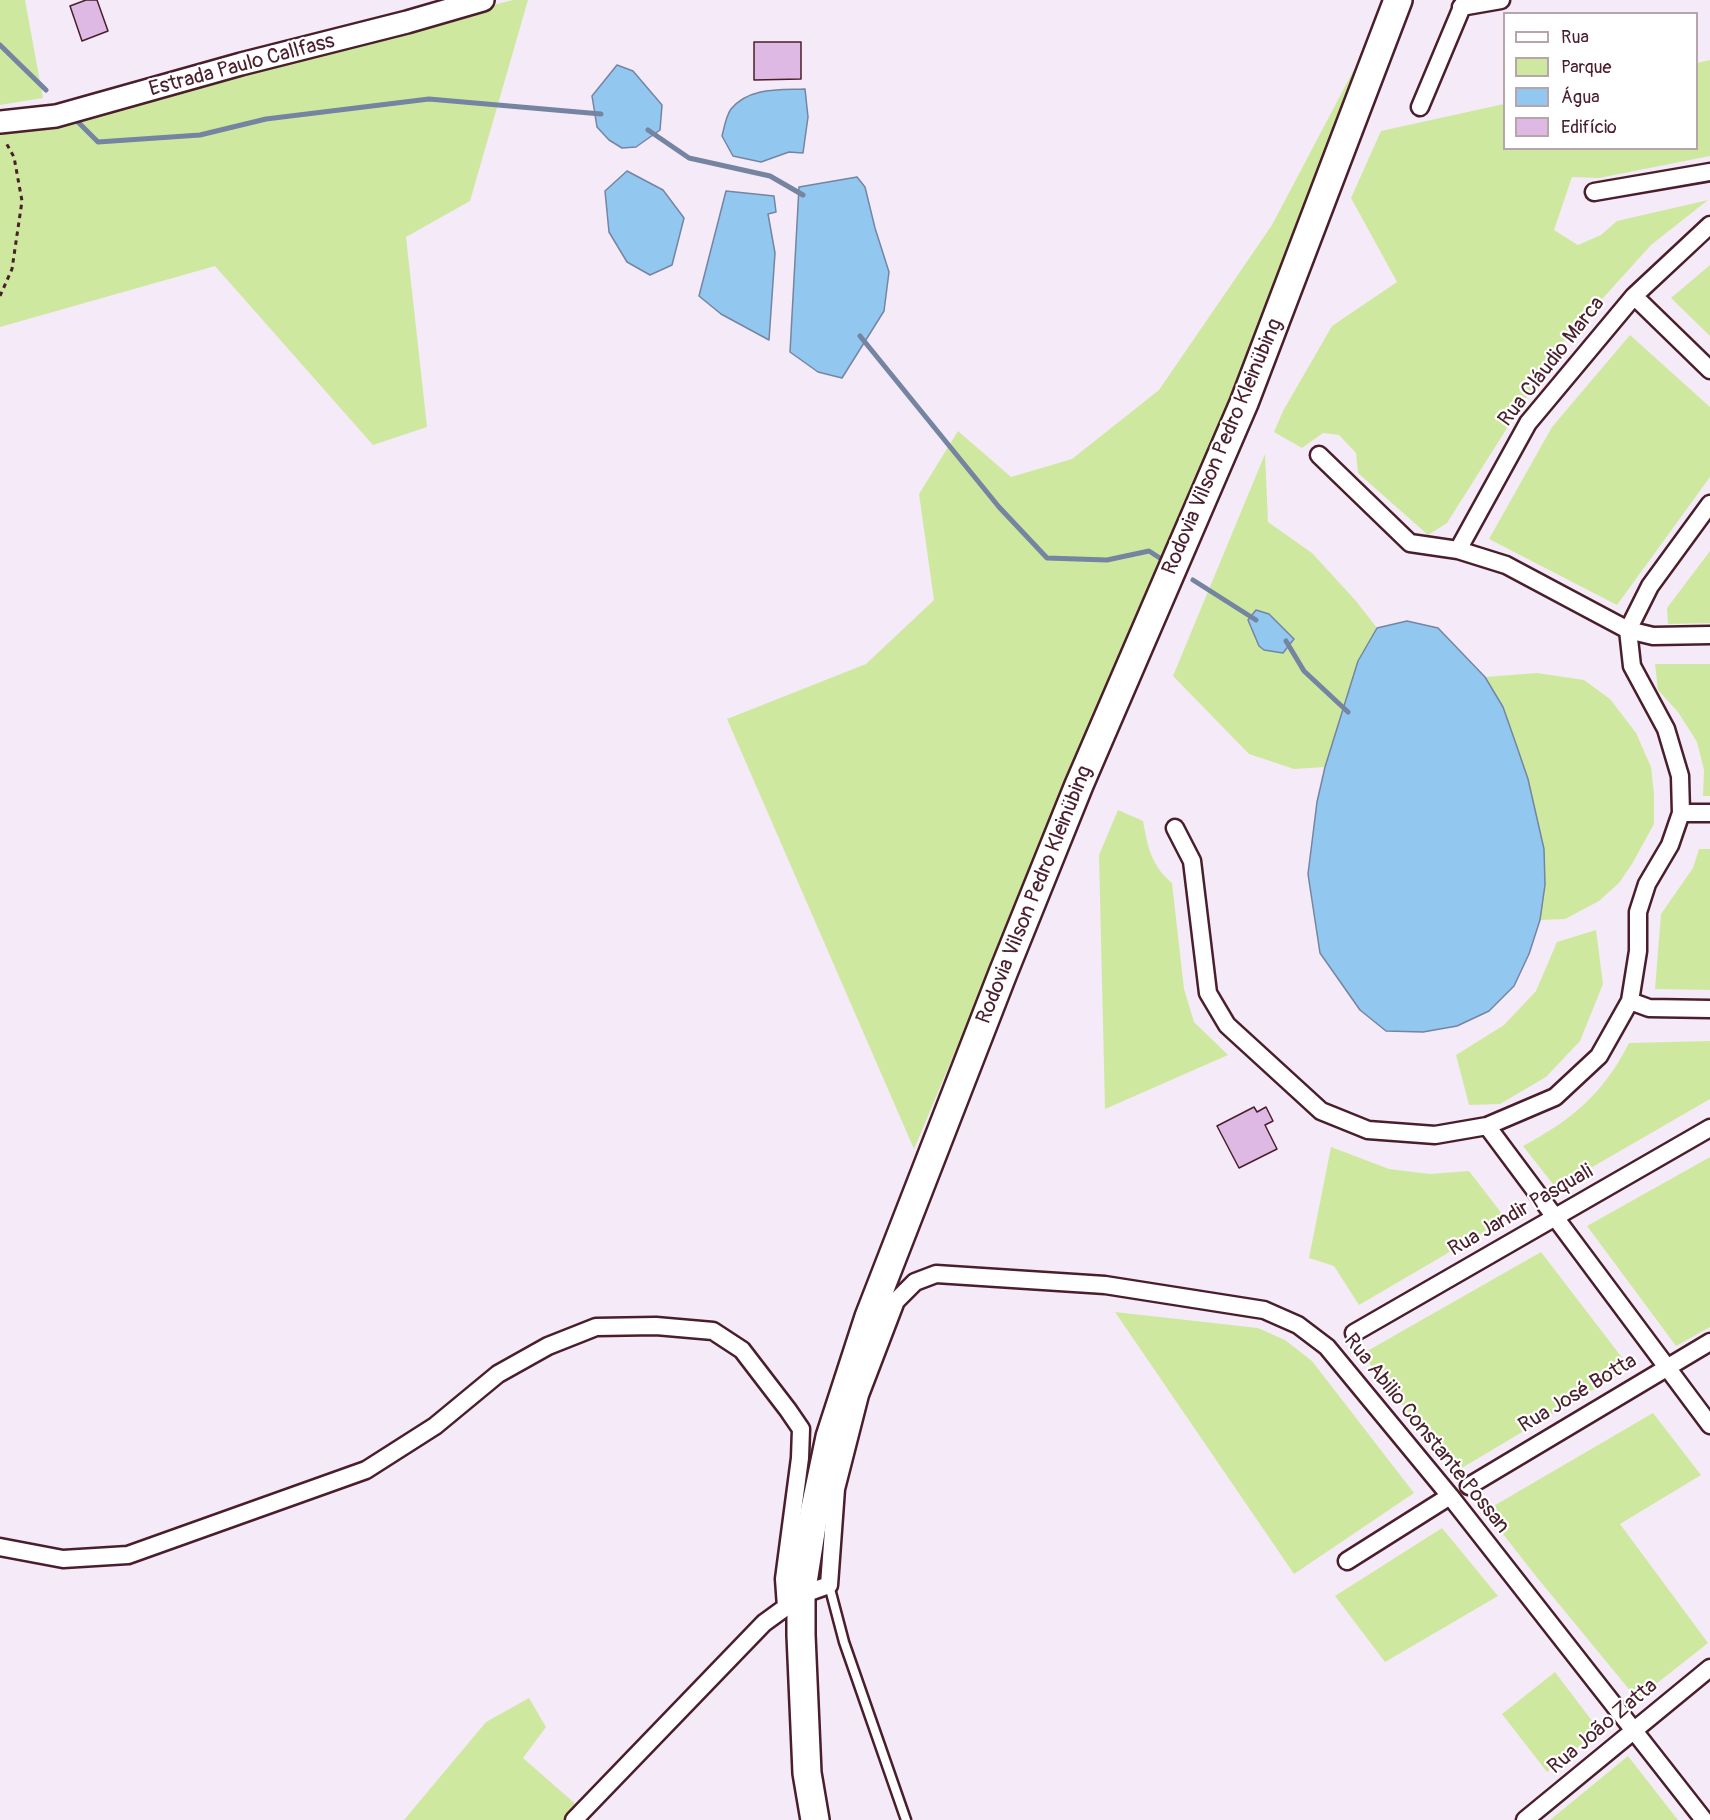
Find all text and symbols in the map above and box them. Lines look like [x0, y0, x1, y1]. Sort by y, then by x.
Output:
legend [1503, 12, 1698, 150]
text: Rua [1561, 26, 1589, 49]
street label: Estrada Paulo Callfass [146, 29, 338, 103]
text: Parque [1561, 56, 1611, 79]
text: Água [1561, 86, 1600, 109]
text: Edifício [1561, 116, 1617, 139]
street label: Rua Cláudio Marca [1493, 292, 1611, 432]
street label: Rodovia Vilson Pedro Kleinübing [1157, 315, 1289, 579]
street label: Rodovia Vilson Pedro Kleinübing [972, 762, 1098, 1028]
street label: Rua Jandir Pasquali [1444, 1159, 1598, 1263]
street label: Rua Abilio Constante Possan [1338, 1329, 1514, 1539]
street label: Rua José Botta [1514, 1349, 1642, 1439]
street label: Rua João Zatta [1543, 1674, 1663, 1780]

